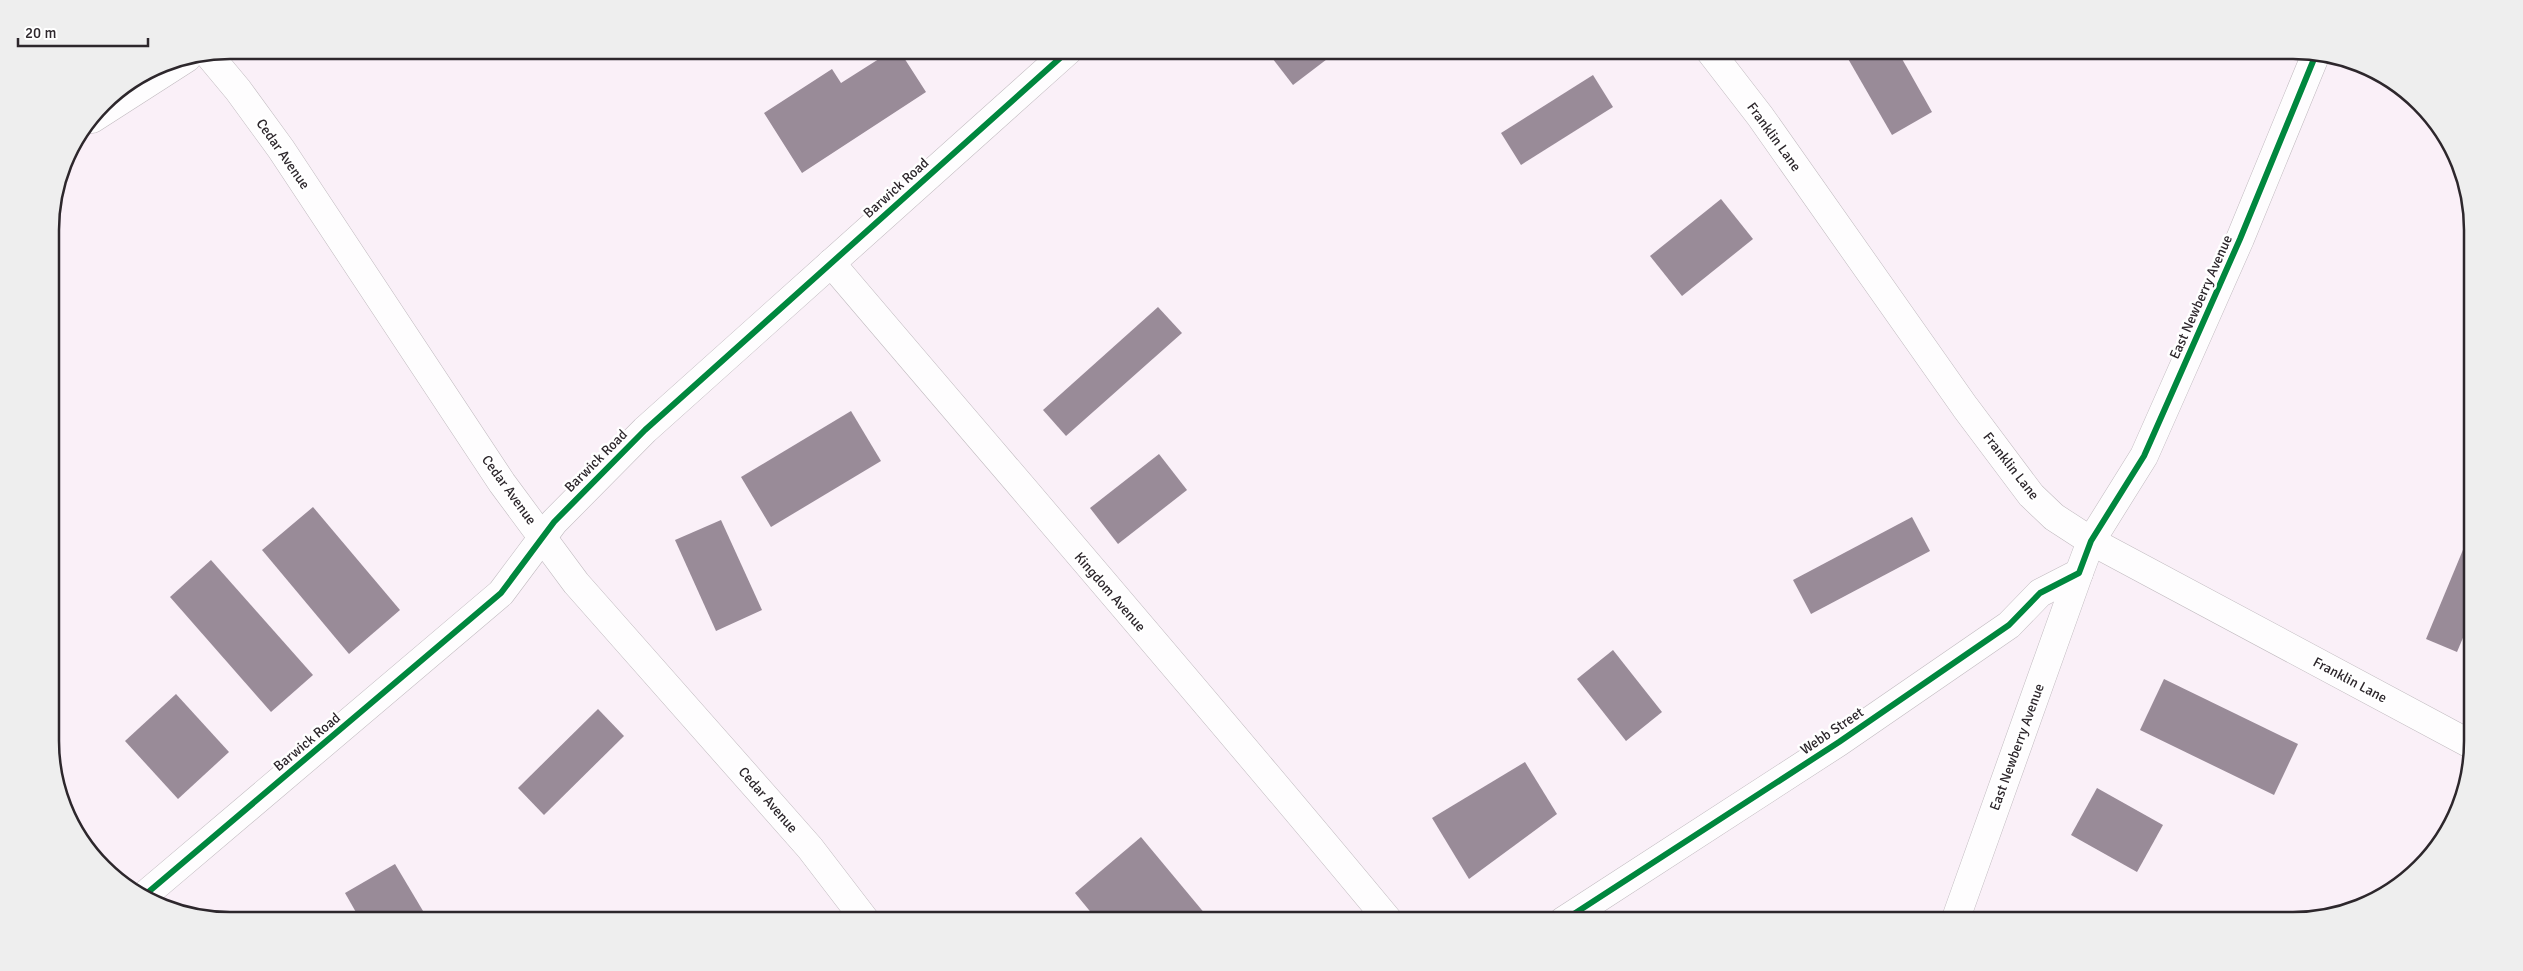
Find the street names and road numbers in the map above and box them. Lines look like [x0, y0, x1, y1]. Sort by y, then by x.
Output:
street label: Franklin Lane [1743, 99, 1805, 175]
street label: Cedar Avenue [253, 116, 313, 192]
street label: Barwick Road [860, 154, 932, 222]
street label: East Newberry Avenue [2166, 232, 2236, 362]
street label: Barwick Road [561, 426, 631, 496]
street label: Franklin Lane [1979, 429, 2043, 503]
street label: Cedar Avenue [478, 452, 540, 528]
street label: Kingdom Avenue [1071, 549, 1149, 635]
street label: Franklin Lane [2310, 653, 2390, 707]
street label: East Newberry Avenue [1986, 681, 2048, 813]
street label: Webb Street [1797, 704, 1867, 758]
street label: Barwick Road [270, 709, 344, 775]
street label: Cedar Avenue [735, 764, 801, 836]

